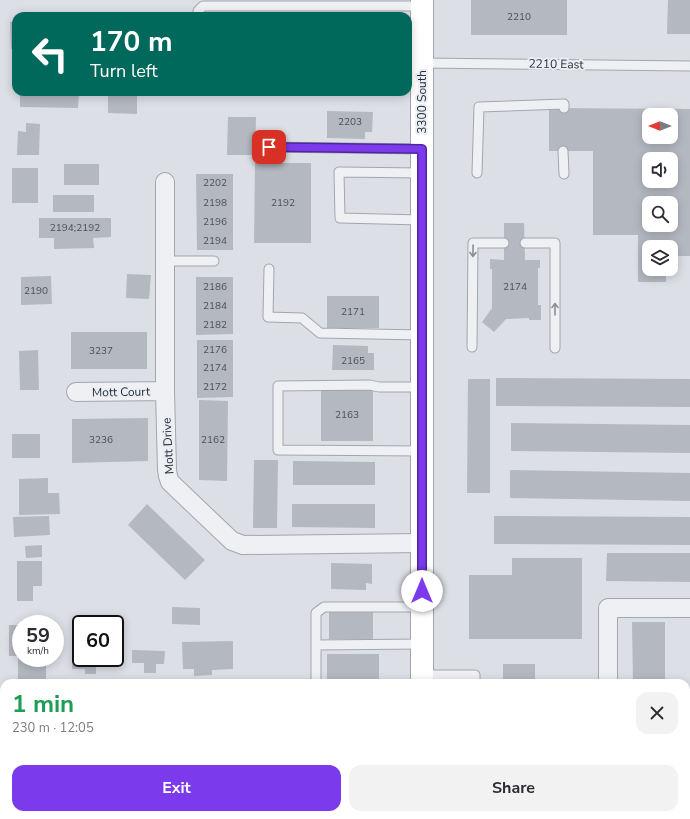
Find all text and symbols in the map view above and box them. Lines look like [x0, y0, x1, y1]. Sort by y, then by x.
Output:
house number: 2210 [507, 10, 531, 24]
text: 170 m [90, 23, 173, 61]
icon: left [24, 28, 76, 80]
street label: 2210 East [528, 56, 584, 72]
text: Turn left [90, 59, 158, 83]
street label: 3300 South [414, 70, 430, 134]
north arrow [642, 108, 678, 144]
map controls [642, 108, 678, 276]
house number: 2203 [338, 115, 362, 129]
pin [252, 130, 286, 164]
icon: arrive [258, 136, 280, 158]
button: sound [642, 152, 678, 188]
house number: 2202 [203, 176, 227, 190]
house number: 2198 [203, 196, 227, 210]
house number: 2192 [271, 196, 295, 210]
button: search [642, 196, 678, 232]
house number: 2196 [203, 215, 227, 229]
house number: 2194;2192 [50, 221, 100, 235]
house number: 2194 [203, 234, 227, 248]
button: layers [642, 240, 678, 276]
one-way arrow [469, 244, 477, 257]
house number: 2186 [203, 280, 227, 294]
house number: 2174 [503, 280, 527, 294]
house number: 2190 [24, 284, 48, 298]
house number: 2184 [203, 299, 227, 313]
one-way arrow [551, 303, 559, 316]
house number: 2171 [341, 305, 365, 319]
house number: 2182 [203, 318, 227, 332]
house number: 2176 [203, 343, 227, 357]
house number: 3237 [89, 344, 113, 358]
house number: 2165 [341, 354, 365, 368]
house number: 2174 [203, 361, 227, 375]
house number: 2172 [203, 380, 227, 394]
street label: Mott Court [92, 383, 151, 401]
house number: 2163 [335, 408, 359, 422]
street label: Mott Drive [159, 417, 177, 475]
house number: 3236 [89, 433, 113, 447]
house number: 2162 [201, 433, 225, 447]
position arrow [401, 570, 443, 612]
speed limit sign: 60 [72, 615, 124, 667]
text: 59 [26, 622, 50, 649]
text: km/h [27, 644, 49, 658]
text: 1 min [12, 688, 74, 720]
button: close [636, 692, 678, 734]
text: 230 m · 12:05 [12, 719, 94, 737]
button: Exit [12, 765, 341, 811]
button: Share [349, 765, 678, 811]

